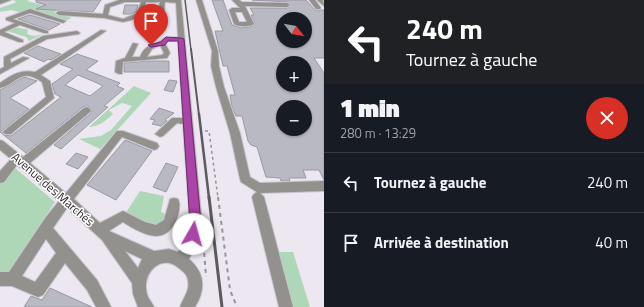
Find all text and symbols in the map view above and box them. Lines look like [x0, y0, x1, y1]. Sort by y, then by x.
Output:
pin [134, 4, 168, 45]
text: 240 m [406, 7, 483, 50]
icon: arrive [140, 10, 162, 32]
north arrow [276, 12, 312, 48]
map controls [276, 12, 312, 136]
icon: left [340, 16, 392, 68]
text: Tournez à gauche [406, 46, 537, 73]
button: + [276, 56, 312, 92]
text: 1 min [340, 90, 400, 126]
button: close [586, 97, 628, 139]
button: − [276, 100, 312, 136]
text: 280 m · 13:29 [340, 123, 416, 143]
street label: Avenue des Marchés [7, 148, 99, 231]
text: Tournez à gauche [374, 171, 486, 194]
text: 240 m [587, 171, 628, 194]
icon: left [340, 172, 362, 194]
position arrow [172, 213, 214, 255]
text: Arrivée à destination [374, 231, 509, 254]
text: 40 m [595, 231, 628, 254]
icon: arrive [340, 232, 362, 254]

